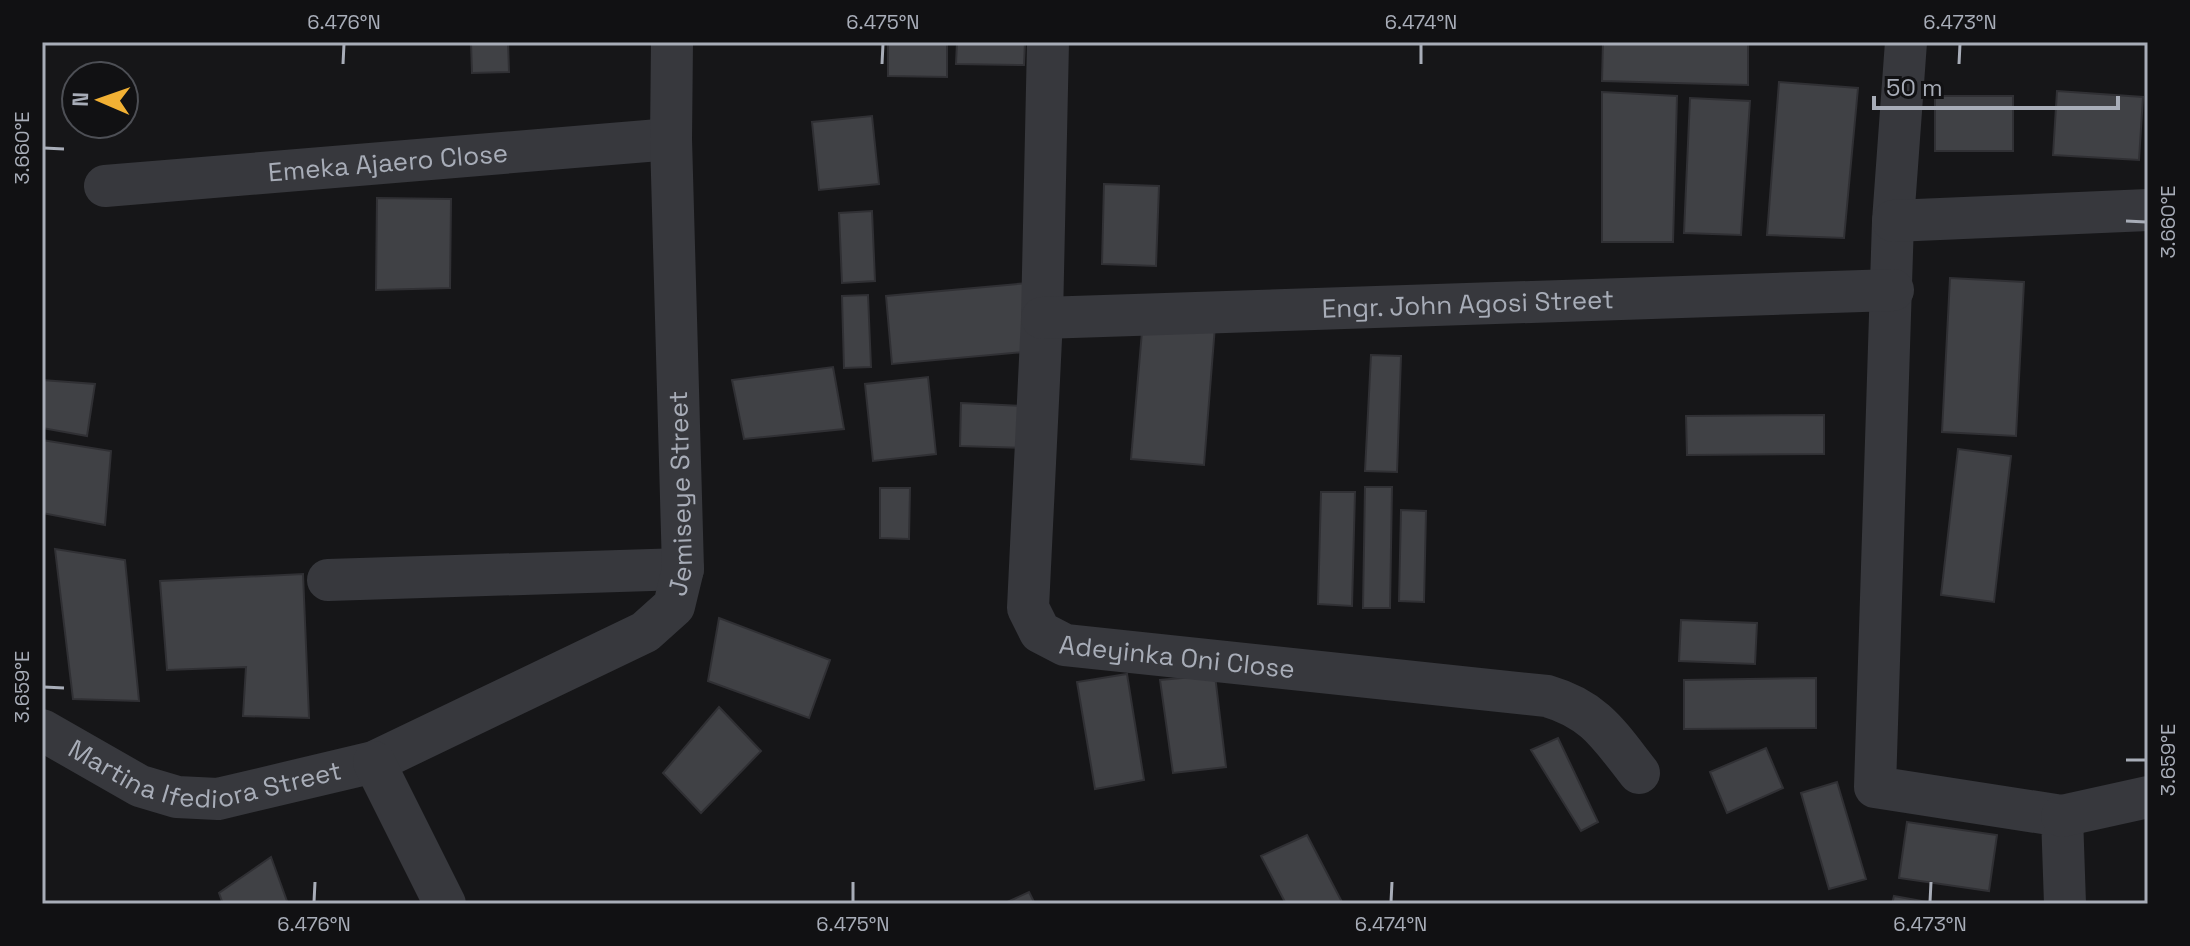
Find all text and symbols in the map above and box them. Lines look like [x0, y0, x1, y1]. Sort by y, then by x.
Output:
text: 6.476°N [307, 9, 381, 35]
text: 6.475°N [846, 9, 920, 35]
text: 6.474°N [1385, 9, 1457, 35]
text: 6.473°N [1923, 9, 1997, 35]
north arrow [60, 60, 140, 140]
scale bar [1874, 60, 2118, 110]
text: 50 m [1886, 72, 1943, 103]
text: N [66, 91, 94, 107]
text: 3.660°E [9, 111, 35, 185]
street label: Emeka Ajaero Close [267, 136, 509, 189]
text: 3.660°E [2155, 185, 2181, 259]
street label: Engr. John Agosi Street [1321, 282, 1614, 326]
street label: Jemiseye Street [660, 390, 700, 599]
street label: Adeyinka Oni Close [1057, 627, 1297, 686]
text: 3.659°E [9, 651, 35, 723]
text: 3.659°E [2155, 724, 2181, 796]
street label: Martina Ifediora Street [62, 732, 345, 816]
text: 6.476°N [277, 911, 351, 937]
text: 6.475°N [816, 911, 890, 937]
text: 6.474°N [1355, 911, 1427, 937]
text: 6.473°N [1893, 911, 1967, 937]

